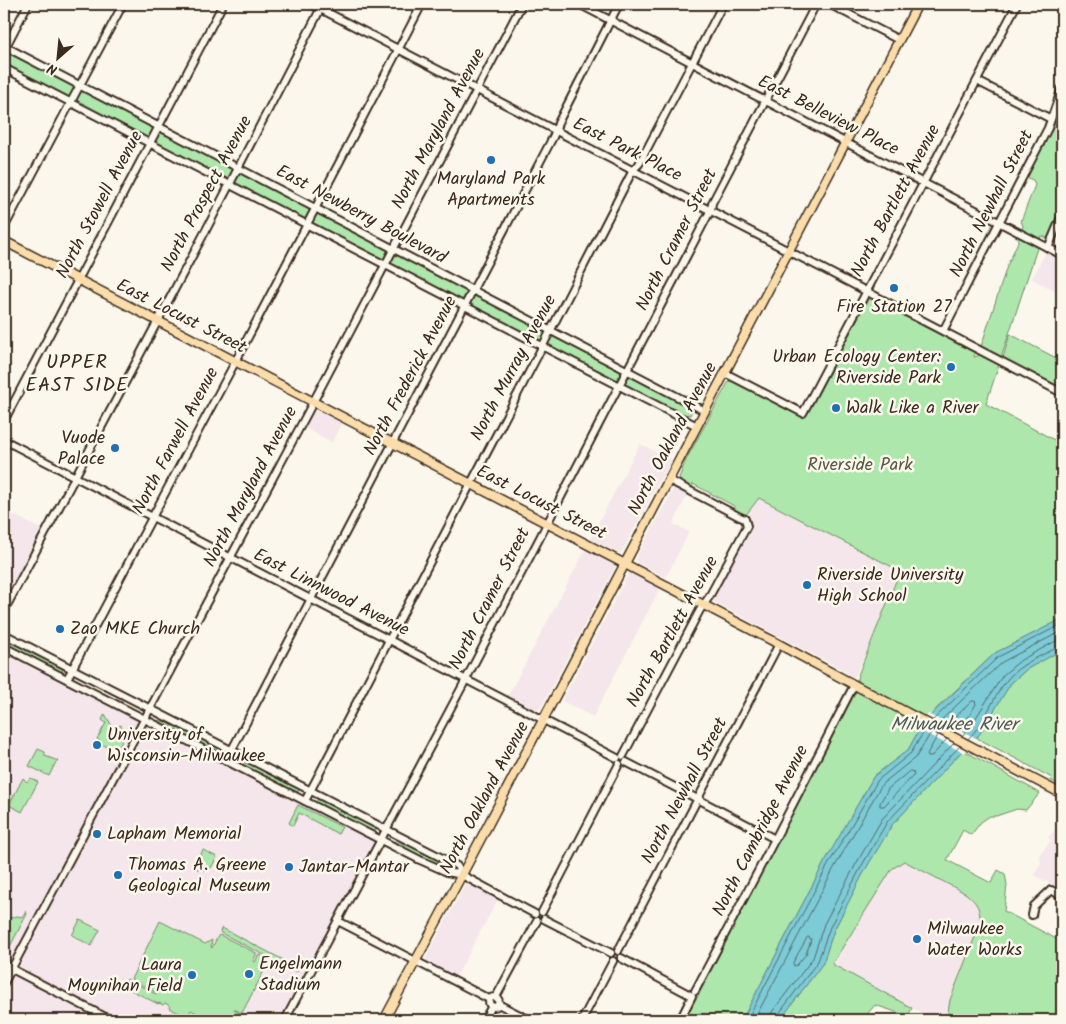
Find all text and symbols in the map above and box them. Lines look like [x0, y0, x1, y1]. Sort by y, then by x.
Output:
north arrow [32, 32, 82, 82]
street label: North Maryland Avenue [384, 43, 494, 215]
text: N [43, 57, 61, 81]
street label: East Belleview Place [752, 68, 904, 164]
street label: East Park Place [567, 110, 687, 190]
street label: North Prospect Avenue [153, 111, 261, 277]
street label: North Bartlett Avenue [843, 119, 949, 283]
street label: North Newhall Street [942, 124, 1042, 283]
street label: North Stowell Avenue [49, 126, 151, 284]
marker: Maryland Park Apartments [485, 154, 497, 166]
street label: East Newberry Boulevard [270, 158, 453, 273]
street label: North Cramer Street [629, 163, 726, 316]
place label: Maryland Park Apartments [437, 165, 546, 215]
street label: East Locust Street [111, 272, 252, 363]
marker: Fire Station 27 [888, 282, 900, 294]
street label: North Murray Avenue [463, 290, 565, 446]
street label: North Frederick Avenue [357, 291, 465, 461]
place label: Fire Station 27 [837, 293, 952, 322]
place label: Urban Ecology Center: Riverside Park [772, 343, 942, 393]
district label: UPPER EAST SIDE [25, 347, 129, 402]
street label: North Oakland Avenue [620, 357, 726, 521]
marker: Urban Ecology Center: Riverside Park [945, 361, 957, 373]
street label: North Farwell Avenue [125, 362, 227, 520]
place label: Walk Like a River [846, 394, 980, 423]
street label: North Maryland Avenue [196, 401, 306, 573]
marker: Walk Like a River [830, 402, 842, 414]
place label: Vuode Palace [58, 424, 105, 474]
marker: Vuode Palace [109, 442, 121, 454]
park label: Riverside Park [807, 451, 913, 480]
street label: East Locust Street [471, 458, 612, 549]
street label: North Cramer Street [442, 522, 539, 675]
street label: East Linnwood Avenue [248, 541, 414, 645]
street label: North Bartlett Avenue [619, 551, 727, 713]
place label: Riverside University High School [817, 561, 964, 611]
marker: Riverside University High School [801, 579, 813, 591]
place label: Zao MKE Church [70, 615, 200, 644]
marker: Zao MKE Church [54, 623, 66, 635]
water label: Milwaukee River [890, 710, 1021, 740]
street label: North Newhall Street [634, 712, 736, 869]
street label: North Oakland Avenue [432, 716, 538, 880]
place label: University of Wisconsin-Milwaukee [107, 721, 265, 771]
marker: University of Wisconsin-Milwaukee [91, 739, 103, 751]
street label: North Cambridge Avenue [705, 740, 817, 922]
place label: Lapham Memorial [107, 820, 242, 849]
marker: Lapham Memorial [91, 828, 103, 840]
place label: Thomas A. Greene Geological Museum [128, 851, 270, 901]
place label: Jantar-Mantar [299, 853, 410, 882]
marker: Jantar-Mantar [283, 861, 295, 873]
marker: Thomas A. Greene Geological Museum [112, 869, 124, 881]
place label: Milwaukee Water Works [927, 915, 1022, 965]
marker: Milwaukee Water Works [911, 933, 923, 945]
place label: Engelmann Stadium [259, 950, 342, 1000]
place label: Laura Moynihan Field [67, 951, 183, 1001]
marker: Engelmann Stadium [243, 968, 255, 980]
marker: Laura Moynihan Field [186, 969, 198, 981]

